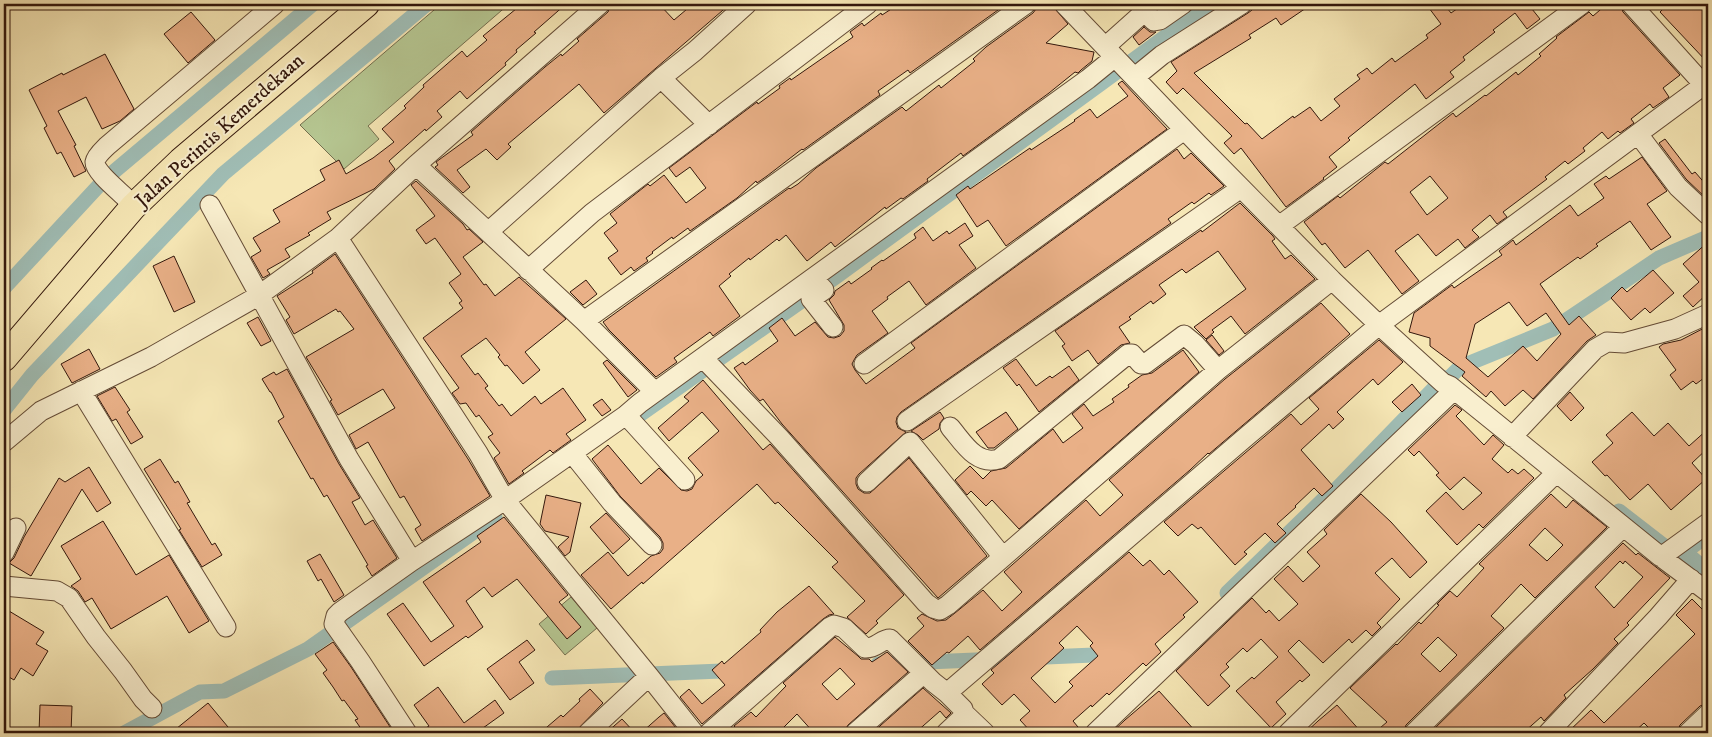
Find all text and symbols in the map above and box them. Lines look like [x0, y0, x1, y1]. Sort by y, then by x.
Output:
street label: Jalan Perintis Kemerdekaan [129, 48, 310, 215]

